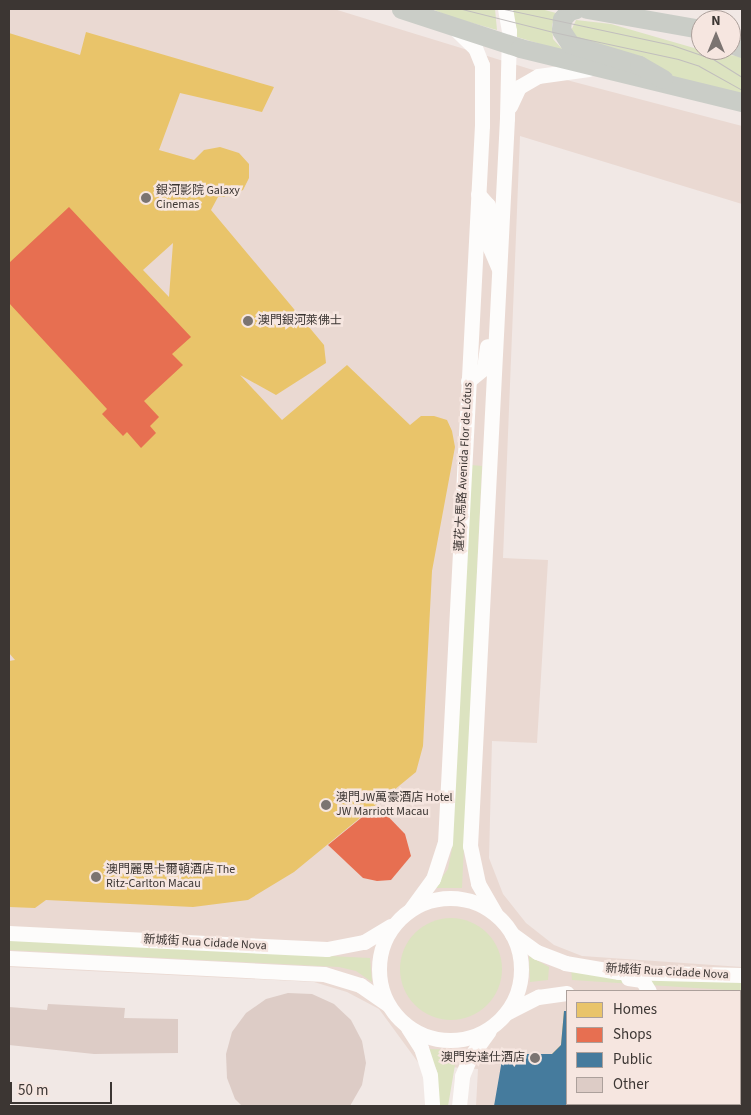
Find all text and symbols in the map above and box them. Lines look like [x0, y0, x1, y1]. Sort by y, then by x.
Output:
north arrow [691, 10, 741, 60]
text: N [711, 11, 721, 31]
place label: 銀河影院 Galaxy Cinemas [156, 184, 240, 212]
marker: 銀河影院 Galaxy Cinemas [140, 192, 152, 204]
place label: 澳門銀河萊佛士 [258, 314, 342, 328]
marker: 澳門銀河萊佛士 [242, 315, 254, 327]
street label: 蓮花大馬路 Avenida Flor de Lótus [452, 382, 476, 552]
place label: 澳門JW萬豪酒店 Hotel JW Marriott Macau [336, 791, 453, 819]
marker: 澳門JW萬豪酒店 Hotel JW Marriott Macau [320, 799, 332, 811]
place label: 澳門麗思卡爾頓酒店 The Ritz-Carlton Macau [106, 863, 235, 891]
marker: 澳門麗思卡爾頓酒店 The Ritz-Carlton Macau [90, 871, 102, 883]
street label: 新城街 Rua Cidade Nova [143, 933, 267, 953]
street label: 新城街 Rua Cidade Nova [605, 962, 729, 982]
legend [566, 990, 741, 1105]
text: Homes [613, 999, 657, 1020]
text: Shops [613, 1024, 652, 1045]
text: Public [613, 1049, 652, 1070]
place label: 澳門安達仕酒店 [441, 1051, 525, 1065]
marker: 澳門安達仕酒店 [529, 1052, 541, 1064]
scale bar [12, 1072, 115, 1104]
text: Other [613, 1074, 649, 1095]
text: 50 m [18, 1080, 48, 1101]

